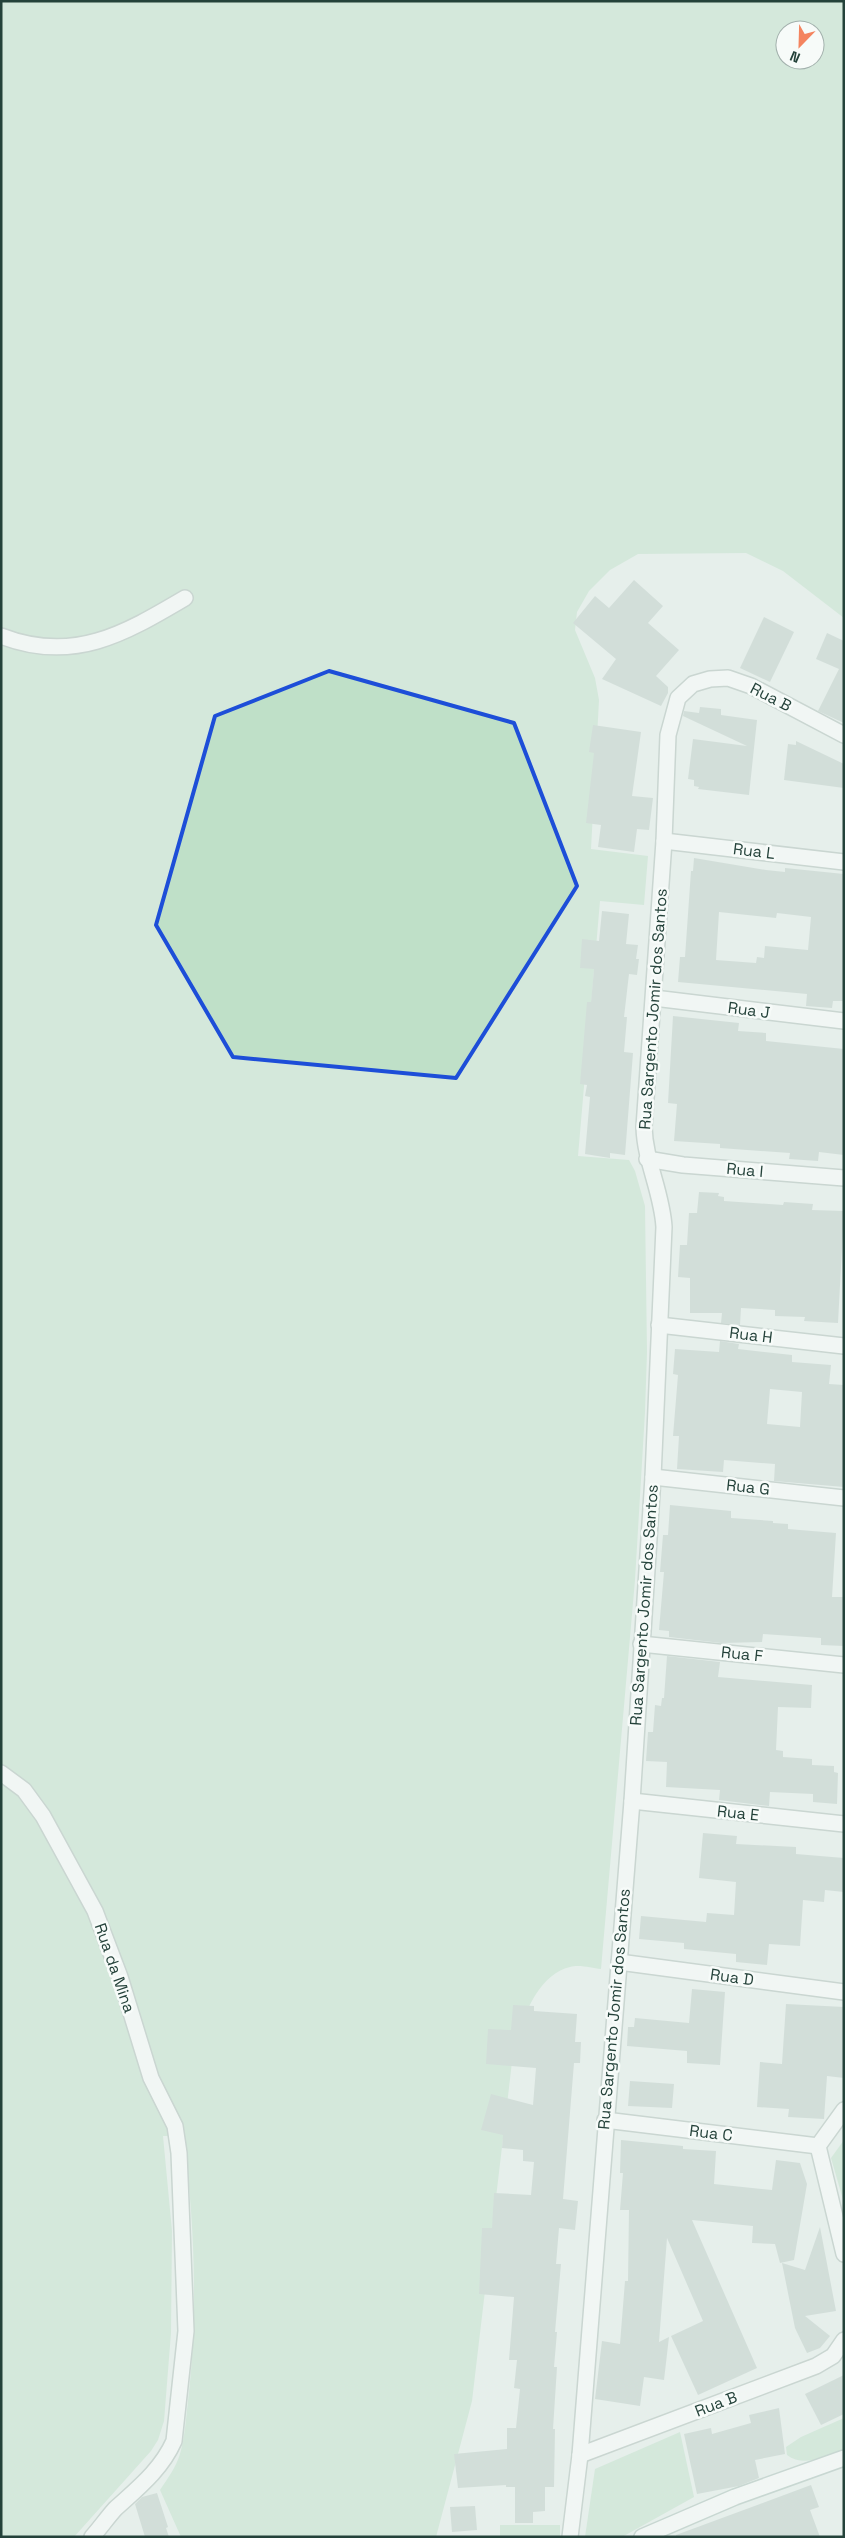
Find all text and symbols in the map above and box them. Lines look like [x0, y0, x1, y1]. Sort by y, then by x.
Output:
north arrow [775, 20, 825, 70]
text: N [787, 47, 803, 67]
street label: Rua B [747, 678, 795, 716]
street label: Rua L [732, 838, 776, 864]
street label: Rua Sargento Jomir dos Santos [634, 888, 672, 1130]
street label: Rua J [727, 997, 771, 1023]
street label: Rua I [726, 1158, 764, 1182]
street label: Rua H [728, 1322, 774, 1348]
street label: Rua G [725, 1474, 771, 1500]
street label: Rua Sargento Jomir dos Santos [625, 1484, 663, 1726]
street label: Rua F [720, 1641, 764, 1667]
street label: Rua E [716, 1800, 760, 1826]
street label: Rua Sargento Jomir dos Santos [593, 1888, 635, 2130]
street label: Rua da Mina [90, 1920, 140, 2016]
street label: Rua D [709, 1964, 755, 1990]
street label: Rua C [688, 2120, 734, 2146]
street label: Rua B [692, 2386, 740, 2422]

